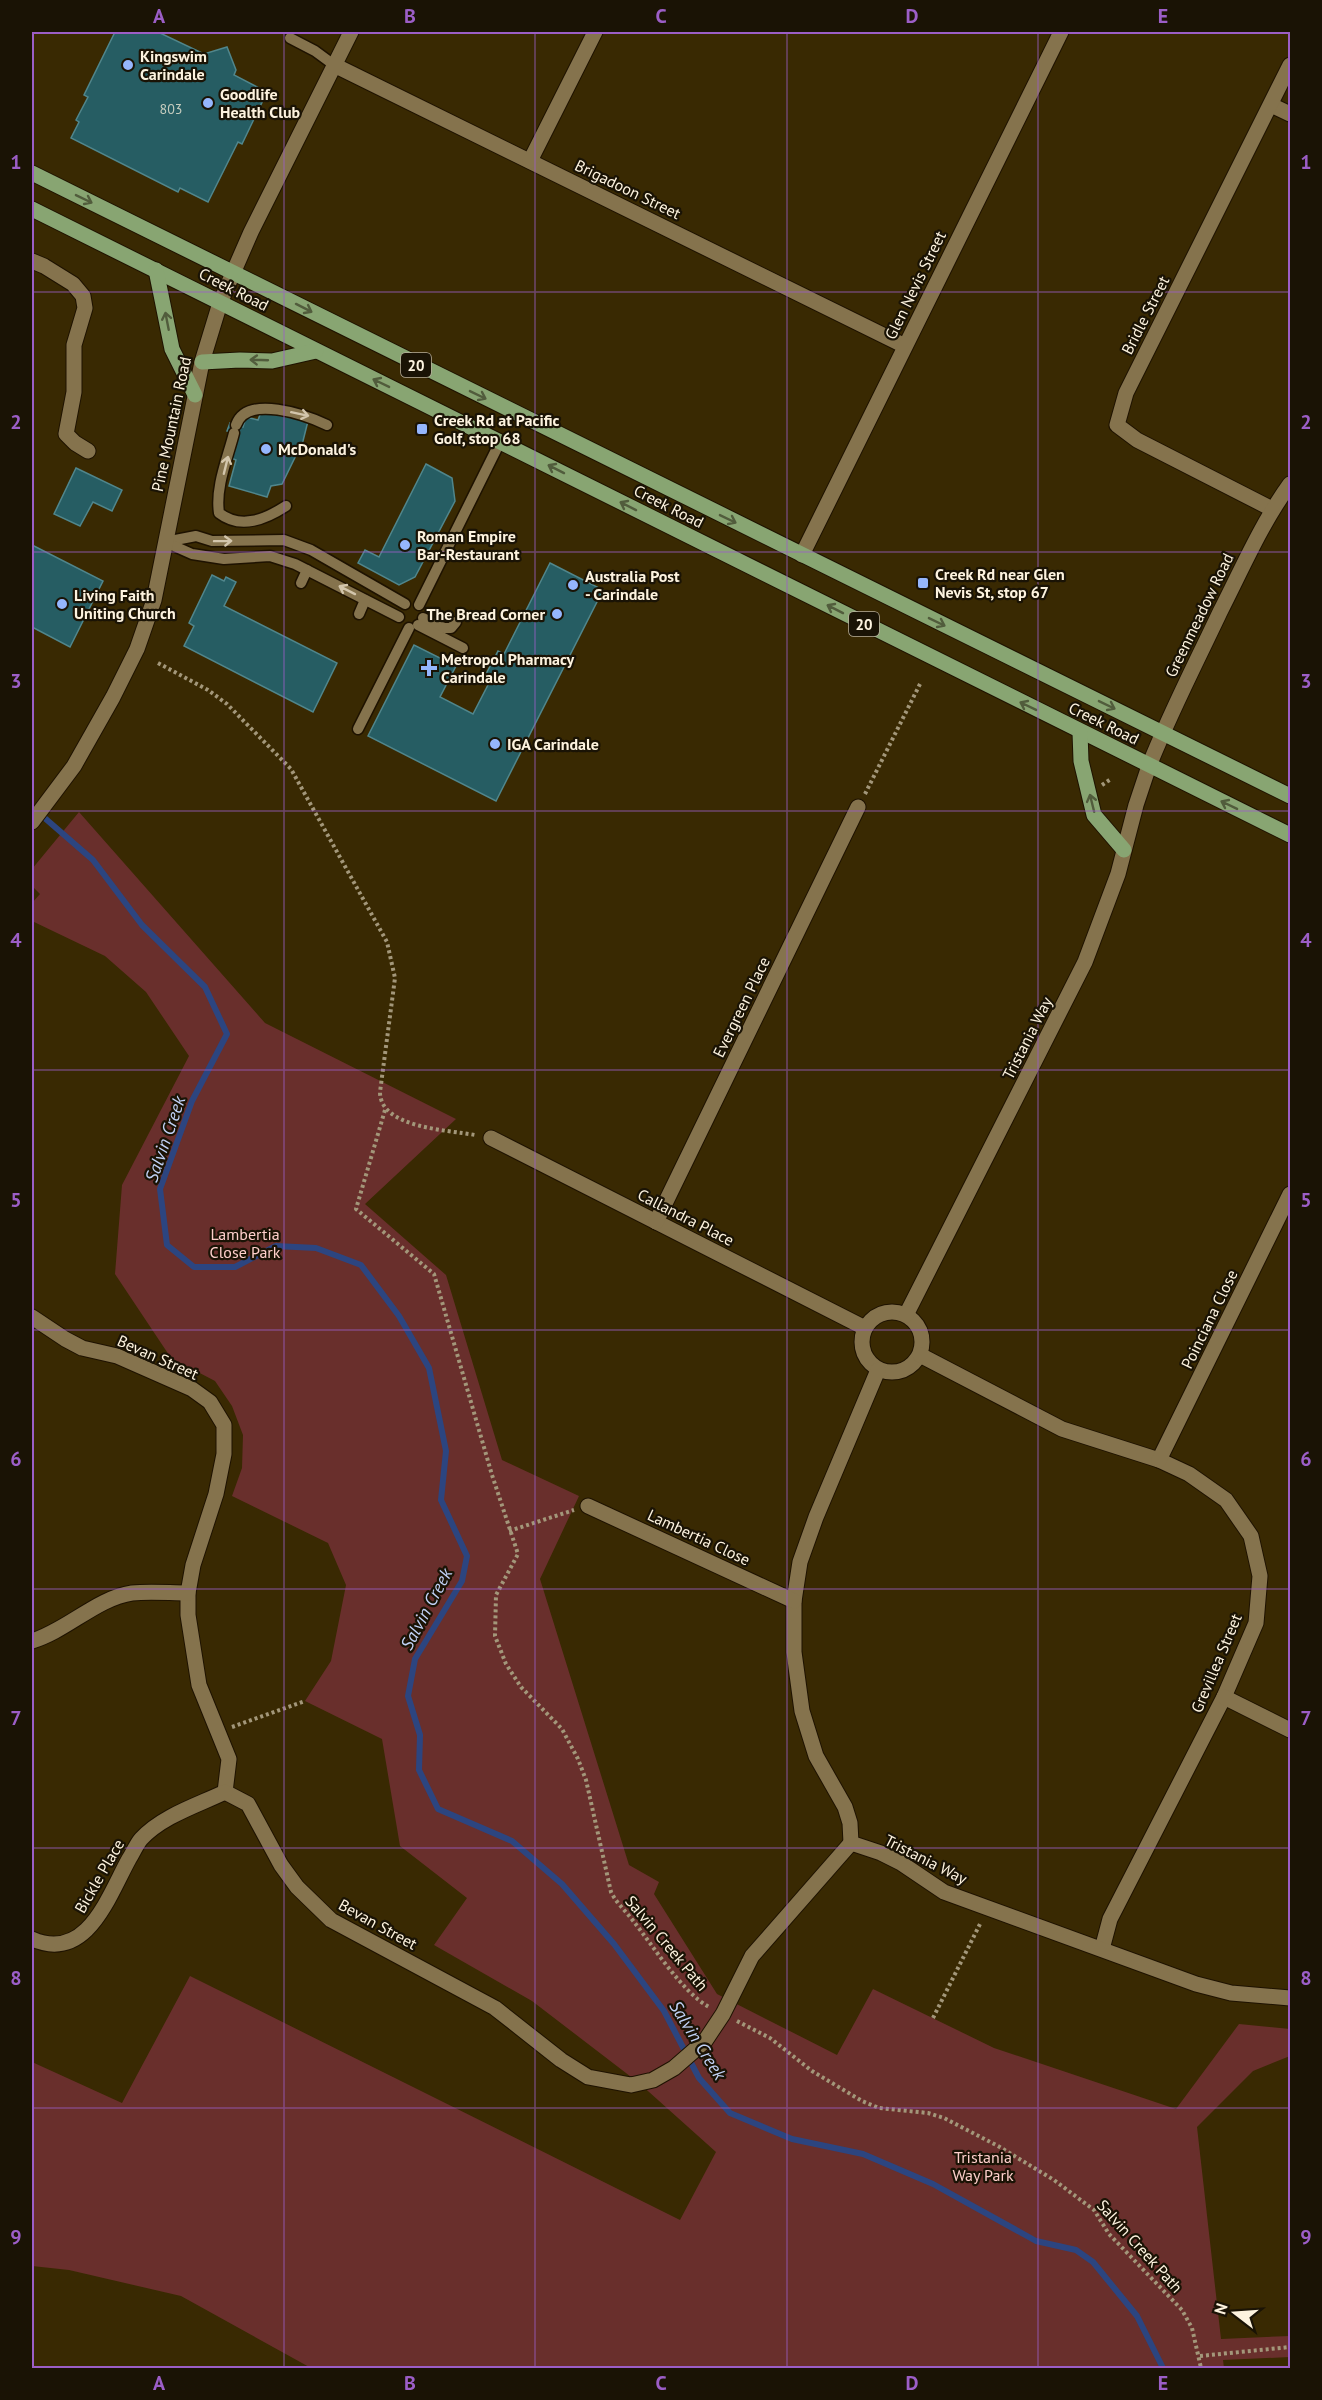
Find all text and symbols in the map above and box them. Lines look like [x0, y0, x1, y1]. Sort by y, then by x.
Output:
text: A [153, 3, 166, 29]
text: B [404, 3, 416, 29]
text: C [655, 3, 667, 29]
text: D [906, 3, 919, 29]
text: E [1158, 3, 1168, 29]
place label: Kingswim Carindale [140, 46, 207, 84]
marker: Kingswim Carindale [121, 58, 135, 72]
place label: Goodlife Health Club [220, 84, 301, 122]
marker: Goodlife Health Club [201, 96, 215, 110]
house number: 803 [160, 100, 182, 118]
text: 1 [10, 149, 22, 175]
text: 1 [1300, 149, 1312, 175]
street label: Brigadoon Street [572, 155, 685, 224]
one-way arrow [74, 193, 92, 205]
street label: Glen Nevis Street [880, 227, 950, 342]
street label: Creek Road [196, 263, 272, 315]
street label: Bridle Street [1117, 272, 1174, 358]
one-way arrow [295, 302, 312, 314]
one-way arrow [161, 311, 172, 331]
road number: 20 [401, 353, 431, 377]
street label: Pine Mountain Road [147, 355, 195, 493]
one-way arrow [250, 355, 270, 366]
one-way arrow [372, 377, 390, 388]
one-way arrow [469, 390, 487, 402]
text: 2 [10, 409, 22, 435]
one-way arrow [290, 409, 309, 421]
text: 2 [1300, 409, 1312, 435]
place label: Creek Rd at Pacific Golf, stop 68 [434, 410, 560, 448]
marker: Creek Rd at Pacific Golf, stop 68 [415, 422, 429, 436]
place label: McDonald's [278, 439, 357, 459]
marker: McDonald's [259, 442, 273, 456]
one-way arrow [220, 456, 232, 475]
one-way arrow [547, 463, 565, 475]
street label: Creek Road [631, 480, 707, 532]
one-way arrow [620, 499, 638, 511]
one-way arrow [719, 514, 737, 525]
place label: Roman Empire Bar-Restaurant [417, 526, 520, 564]
one-way arrow [212, 535, 232, 546]
marker: Roman Empire Bar-Restaurant [398, 538, 412, 552]
street label: Greenmeadow Road [1160, 550, 1238, 680]
place label: Creek Rd near Glen Nevis St, stop 67 [935, 564, 1065, 602]
place label: Australia Post - Carindale [585, 566, 680, 604]
marker: Creek Rd near Glen Nevis St, stop 67 [916, 576, 930, 590]
marker: Australia Post - Carindale [566, 578, 580, 592]
one-way arrow [338, 584, 356, 596]
place label: Living Faith Uniting Church [74, 585, 176, 623]
marker: Living Faith Uniting Church [55, 597, 69, 611]
one-way arrow [826, 603, 844, 615]
place label: The Bread Corner [426, 604, 545, 624]
marker: The Bread Corner [550, 607, 564, 621]
road number: 20 [849, 612, 879, 636]
one-way arrow [927, 616, 945, 628]
place label: Metropol Pharmacy Carindale [441, 649, 575, 687]
marker: Metropol Pharmacy Carindale [422, 661, 436, 675]
text: 3 [10, 668, 22, 694]
text: 3 [1300, 668, 1312, 694]
street label: Creek Road [1066, 697, 1142, 749]
one-way arrow [1020, 700, 1037, 712]
one-way arrow [1097, 700, 1115, 712]
place label: IGA Carindale [507, 734, 599, 754]
marker: IGA Carindale [488, 737, 502, 751]
one-way arrow [1085, 794, 1097, 813]
one-way arrow [1220, 799, 1238, 810]
text: 4 [10, 927, 22, 953]
text: 4 [1300, 927, 1312, 953]
street label: Evergreen Place [708, 953, 774, 1061]
street label: Tristania Way [998, 993, 1057, 1083]
water label: Salvin Creek [140, 1092, 191, 1185]
street label: Callandra Place [634, 1184, 738, 1250]
text: 5 [10, 1187, 22, 1213]
text: 5 [1300, 1187, 1312, 1213]
park label: Lambertia Close Park [210, 1224, 281, 1262]
street label: Poinciana Close [1176, 1266, 1242, 1372]
street label: Bevan Street [114, 1330, 202, 1384]
text: 6 [10, 1446, 22, 1472]
text: 6 [1300, 1446, 1312, 1472]
street label: Lambertia Close [645, 1505, 753, 1569]
water label: Salvin Creek [395, 1563, 458, 1654]
street label: Grevillea Street [1186, 1610, 1246, 1715]
text: 7 [10, 1705, 22, 1731]
text: 7 [1300, 1705, 1312, 1731]
street label: Tristania Way [881, 1830, 971, 1889]
street label: Bickle Place [70, 1835, 128, 1917]
street label: Salvin Creek Path [621, 1891, 713, 1995]
street label: Bevan Street [335, 1894, 421, 1954]
text: 8 [10, 1965, 22, 1991]
text: 8 [1300, 1965, 1312, 1991]
water label: Salvin Creek [665, 1996, 732, 2085]
park label: Tristania Way Park [952, 2147, 1014, 2185]
street label: Salvin Creek Path [1093, 2195, 1187, 2297]
text: 9 [10, 2224, 22, 2250]
text: 9 [1300, 2224, 1312, 2250]
north arrow [1205, 2283, 1265, 2343]
text: N [1210, 2301, 1232, 2317]
text: A [153, 2370, 166, 2396]
text: B [404, 2370, 416, 2396]
text: C [655, 2370, 667, 2396]
text: D [906, 2370, 919, 2396]
text: E [1158, 2370, 1168, 2396]

